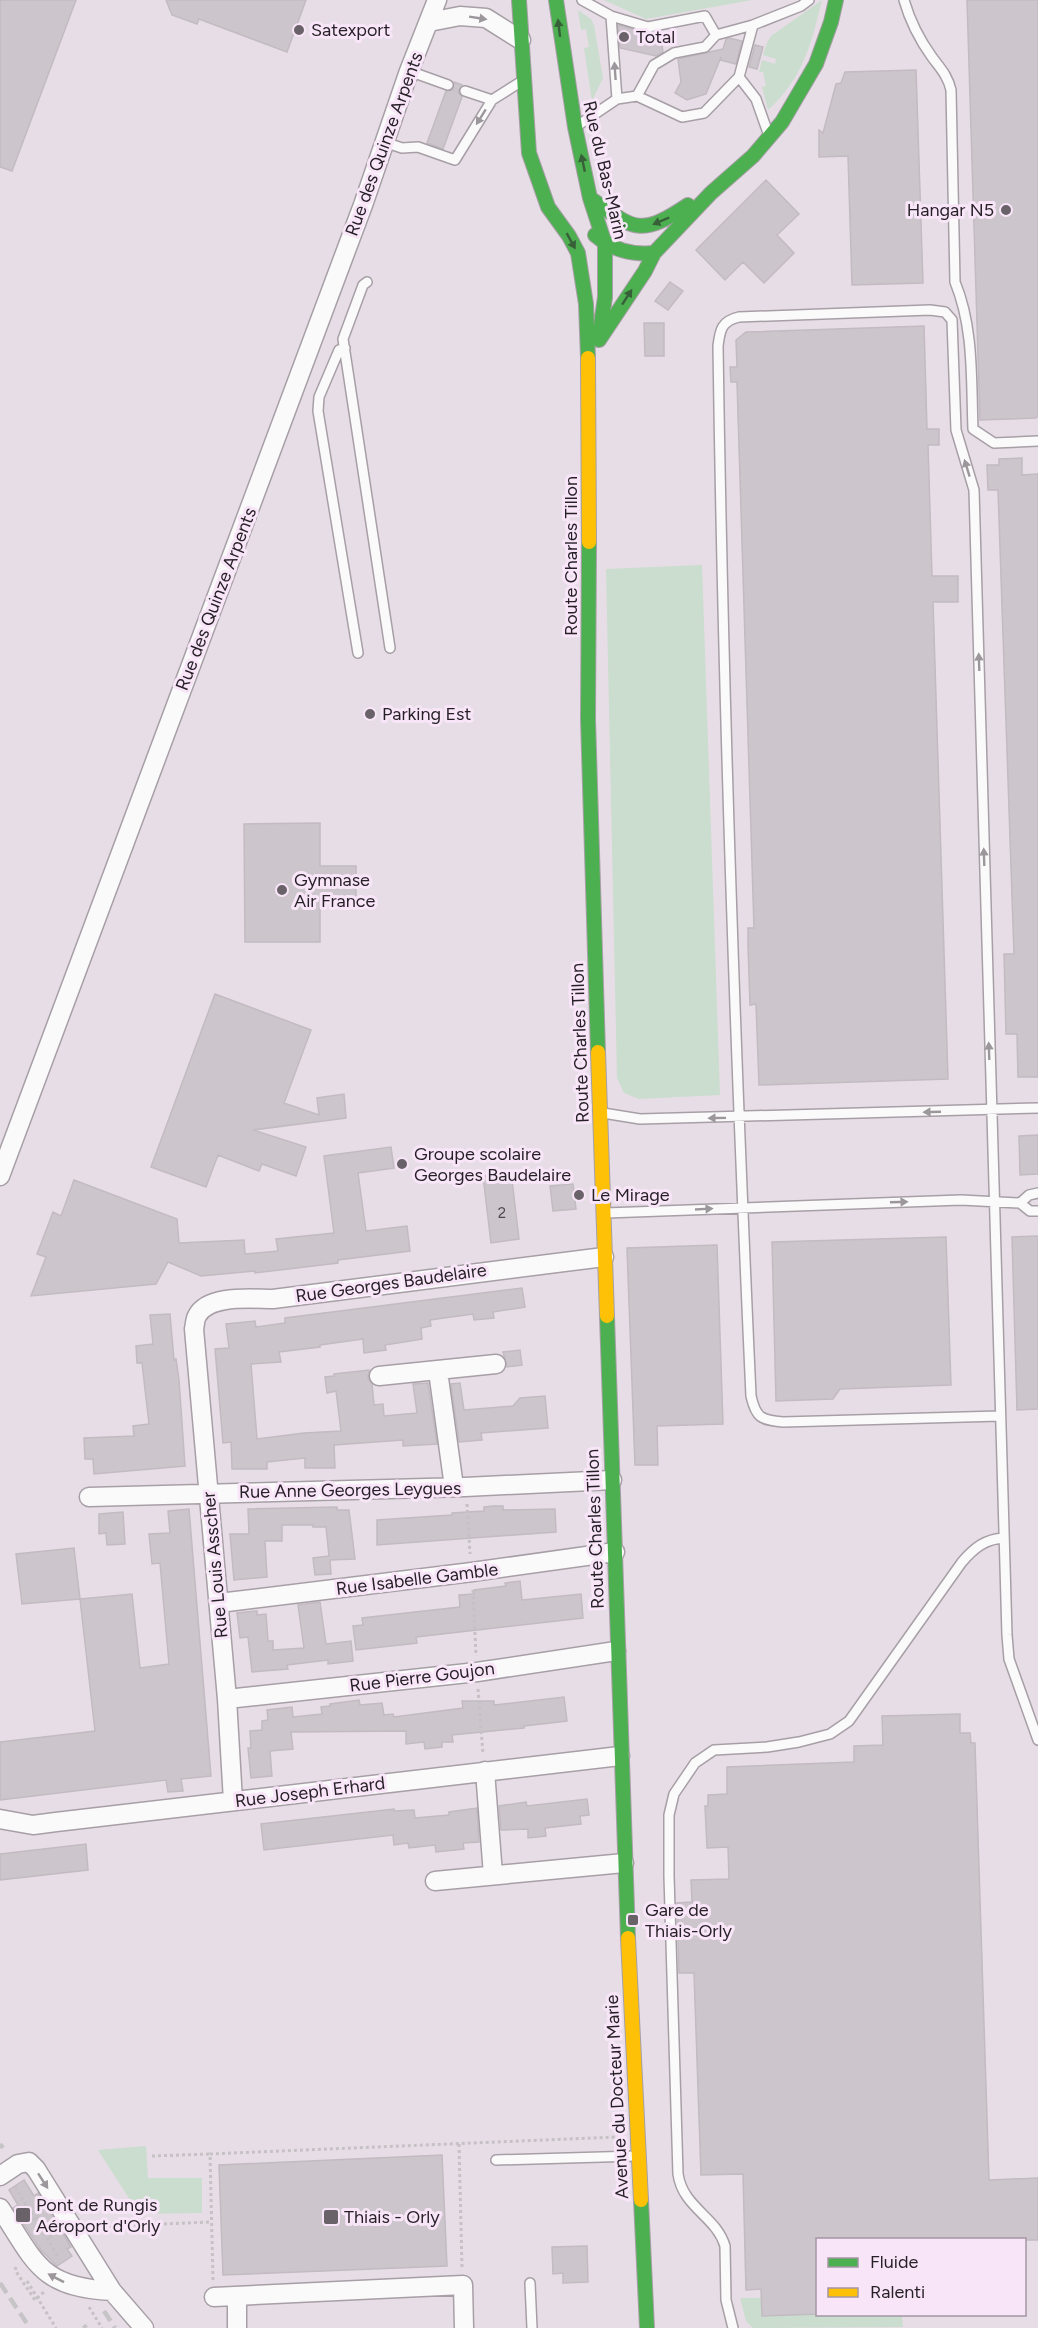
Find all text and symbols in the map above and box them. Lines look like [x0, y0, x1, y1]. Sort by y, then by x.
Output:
one-way arrow [468, 14, 487, 23]
one-way arrow [555, 18, 564, 37]
place label: Satexport [311, 19, 390, 41]
marker: Satexport [292, 23, 306, 37]
place label: Total [636, 26, 675, 48]
marker: Total [617, 30, 631, 44]
street label: Rue des Quinze Arpents [340, 49, 428, 239]
one-way arrow [610, 61, 620, 80]
street label: Rue du Bas-Marin [578, 99, 632, 241]
one-way arrow [475, 109, 486, 125]
one-way arrow [577, 154, 587, 172]
place label: Hangar N5 [907, 199, 994, 221]
marker: Hangar N5 [999, 203, 1013, 217]
one-way arrow [652, 217, 670, 226]
one-way arrow [566, 233, 576, 250]
one-way arrow [622, 288, 633, 305]
one-way arrow [962, 459, 971, 477]
street label: Route Charles Tillon [560, 476, 582, 636]
street label: Rue des Quinze Arpents [171, 504, 261, 694]
one-way arrow [974, 652, 983, 671]
place label: Parking Est [382, 703, 472, 725]
marker: Parking Est [363, 707, 377, 721]
one-way arrow [979, 847, 989, 866]
place label: Gymnase Air France [294, 869, 376, 912]
marker: Gymnase Air France [275, 883, 289, 897]
street label: Route Charles Tillon [566, 963, 594, 1123]
one-way arrow [985, 1042, 994, 1061]
one-way arrow [923, 1107, 942, 1117]
one-way arrow [707, 1113, 726, 1123]
place label: Groupe scolaire Georges Baudelaire [414, 1143, 571, 1186]
marker: Groupe scolaire Georges Baudelaire [395, 1157, 409, 1171]
place label: Le Mirage [591, 1184, 670, 1206]
marker: Le Mirage [572, 1188, 586, 1202]
one-way arrow [889, 1197, 908, 1207]
house number: 2 [498, 1204, 506, 1222]
one-way arrow [694, 1204, 713, 1213]
street label: Rue Georges Baudelaire [294, 1259, 488, 1307]
street label: Route Charles Tillon [581, 1449, 609, 1609]
street label: Rue Anne Georges Leygues [239, 1477, 461, 1503]
street label: Rue Louis Asscher [198, 1491, 232, 1639]
street label: Rue Isabelle Gamble [335, 1558, 499, 1600]
street label: Rue Pierre Goujon [348, 1657, 496, 1697]
street label: Rue Joseph Erhard [234, 1772, 386, 1812]
place label: Gare de Thiais-Orly [645, 1899, 732, 1942]
marker: Gare de Thiais-Orly [626, 1913, 640, 1927]
street label: Avenue du Docteur Marie [601, 1994, 633, 2200]
one-way arrow [38, 2172, 49, 2189]
place label: Pont de Rungis Aéroport d'Orly [36, 2194, 161, 2237]
marker: Pont de Rungis Aéroport d'Orly [14, 2206, 32, 2224]
place label: Thiais - Orly [344, 2206, 440, 2228]
marker: Thiais - Orly [322, 2208, 340, 2226]
legend [816, 2238, 1026, 2316]
text: Fluide [870, 2251, 919, 2273]
one-way arrow [47, 2273, 64, 2283]
text: Ralenti [870, 2281, 925, 2303]

